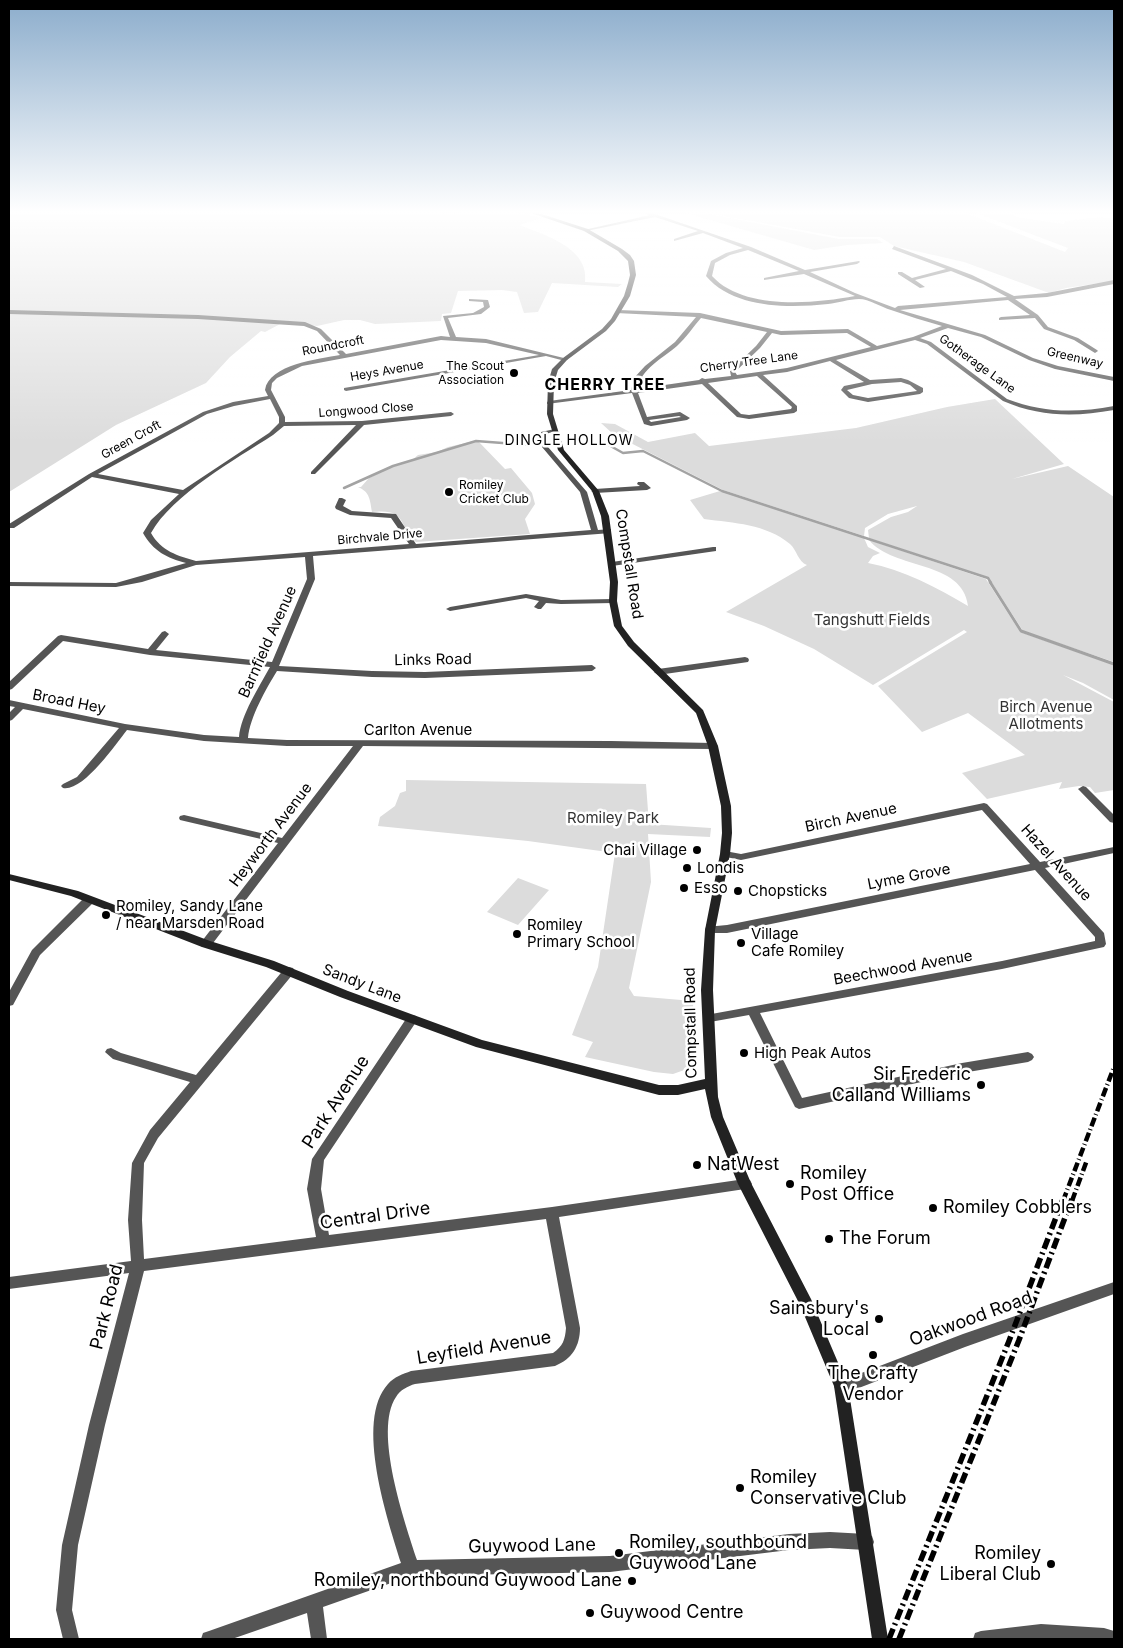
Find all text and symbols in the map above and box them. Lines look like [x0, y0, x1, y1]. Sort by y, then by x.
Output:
street label: Gotherage Lane [936, 332, 1018, 396]
street label: Roundcroft [301, 333, 365, 359]
street label: Greenway [1045, 345, 1105, 371]
street label: Cherry Tree Lane [699, 348, 799, 376]
street label: Heys Avenue [349, 357, 425, 385]
place label: The Scout Association [438, 359, 504, 387]
marker: The Scout Association [508, 367, 520, 379]
district label: CHERRY TREE [543, 375, 667, 395]
street label: Longwood Close [318, 399, 414, 421]
street label: Green Croft [99, 418, 163, 462]
district label: DINGLE HOLLOW [503, 433, 635, 449]
place label: Romiley Cricket Club [459, 478, 529, 506]
marker: Romiley Cricket Club [443, 486, 455, 498]
street label: Compstall Road [611, 508, 647, 620]
street label: Birchvale Drive [337, 526, 423, 548]
street label: Barnfield Avenue [235, 583, 301, 701]
park label: Tangshutt Fields [814, 611, 930, 629]
street label: Links Road [394, 650, 472, 670]
street label: Broad Hey [31, 686, 107, 718]
park label: Birch Avenue Allotments [999, 698, 1093, 733]
street label: Carlton Avenue [364, 721, 472, 739]
street label: Heyworth Avenue [226, 779, 316, 891]
street label: Birch Avenue [804, 800, 898, 836]
park label: Romiley Park [567, 809, 659, 827]
street label: Hazel Avenue [1017, 821, 1095, 905]
place label: Chai Village [603, 841, 687, 859]
marker: Chai Village [691, 844, 703, 856]
place label: Londis [697, 859, 744, 877]
street label: Lyme Grove [866, 860, 952, 894]
marker: Londis [681, 862, 693, 874]
place label: Esso [694, 879, 728, 897]
marker: Esso [678, 882, 690, 894]
place label: Chopsticks [748, 882, 827, 900]
marker: Chopsticks [732, 885, 744, 897]
place label: Romiley, Sandy Lane / near Marsden Road [116, 897, 264, 932]
marker: Romiley, Sandy Lane / near Marsden Road [100, 909, 112, 921]
place label: Romiley Primary School [527, 916, 635, 951]
place label: Village Cafe Romiley [751, 925, 844, 960]
marker: Romiley Primary School [511, 928, 523, 940]
marker: Village Cafe Romiley [735, 937, 747, 949]
street label: Beechwood Avenue [832, 947, 974, 989]
street label: Sandy Lane [320, 961, 404, 1007]
street label: Compstall Road [681, 967, 701, 1079]
place label: High Peak Autos [754, 1044, 871, 1062]
marker: High Peak Autos [738, 1047, 750, 1059]
street label: Park Avenue [298, 1051, 374, 1153]
place label: Sir Frederic Calland Williams [832, 1064, 971, 1106]
marker: Sir Frederic Calland Williams [975, 1079, 987, 1091]
place label: NatWest [707, 1154, 779, 1176]
marker: NatWest [691, 1159, 703, 1171]
place label: Romiley Post Office [800, 1163, 894, 1206]
marker: Romiley Post Office [784, 1178, 796, 1190]
place label: Romiley Cobblers [943, 1197, 1092, 1219]
street label: Central Drive [318, 1198, 432, 1234]
marker: Romiley Cobblers [927, 1202, 939, 1214]
place label: The Forum [839, 1228, 931, 1250]
marker: The Forum [823, 1233, 835, 1245]
street label: Park Road [86, 1262, 128, 1352]
street label: Oakwood Road [907, 1287, 1035, 1351]
place label: Sainsbury's Local [769, 1298, 869, 1340]
marker: Sainsbury's Local [873, 1313, 885, 1325]
street label: Leyfield Avenue [415, 1327, 553, 1369]
marker: The Crafty Vendor [867, 1349, 879, 1361]
place label: The Crafty Vendor [828, 1363, 918, 1406]
place label: Romiley Conservative Club [750, 1467, 907, 1510]
marker: Romiley Conservative Club [734, 1482, 746, 1494]
place label: Romiley, southbound Guywood Lane [629, 1532, 807, 1575]
street label: Guywood Lane [468, 1534, 596, 1558]
place label: Romiley Liberal Club [939, 1543, 1041, 1586]
marker: Romiley, southbound Guywood Lane [613, 1547, 625, 1559]
marker: Romiley Liberal Club [1045, 1558, 1057, 1570]
place label: Romiley, northbound Guywood Lane [314, 1570, 622, 1592]
marker: Romiley, northbound Guywood Lane [626, 1575, 638, 1587]
place label: Guywood Centre [600, 1602, 743, 1624]
marker: Guywood Centre [584, 1607, 596, 1619]

